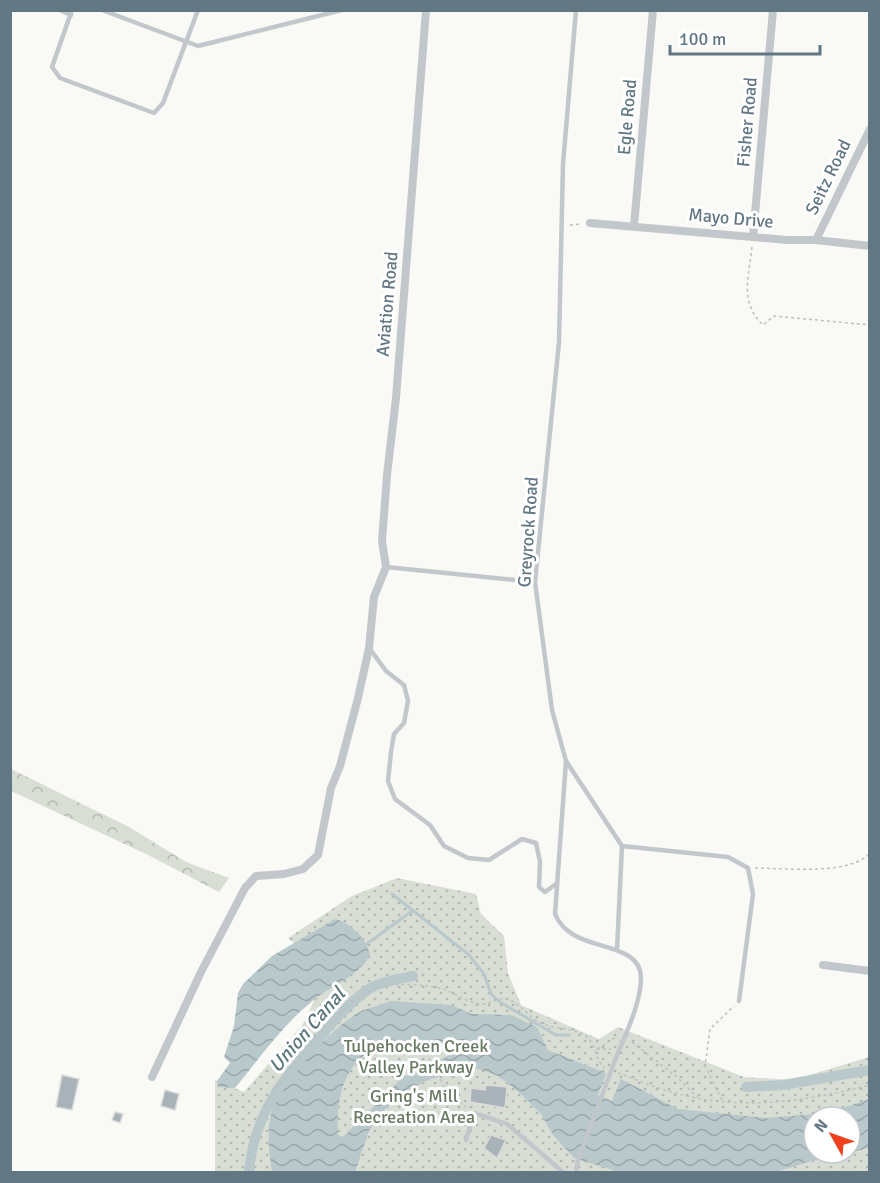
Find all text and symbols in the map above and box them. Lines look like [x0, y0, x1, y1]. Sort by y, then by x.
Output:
scale bar [670, 18, 820, 56]
text: 100 m [679, 28, 726, 50]
street label: Fisher Road [732, 76, 762, 168]
street label: Egle Road [613, 78, 641, 156]
street label: Seitz Road [800, 136, 856, 218]
street label: Mayo Drive [688, 203, 774, 233]
street label: Aviation Road [371, 250, 403, 358]
street label: Greyrock Road [513, 476, 543, 588]
water label: Union Canal [263, 981, 352, 1078]
park label: Tulpehocken Creek Valley Parkway [344, 1035, 488, 1078]
park label: Gring's Mill Recreation Area [353, 1085, 475, 1128]
north arrow [802, 1105, 862, 1165]
text: N [810, 1115, 833, 1137]

